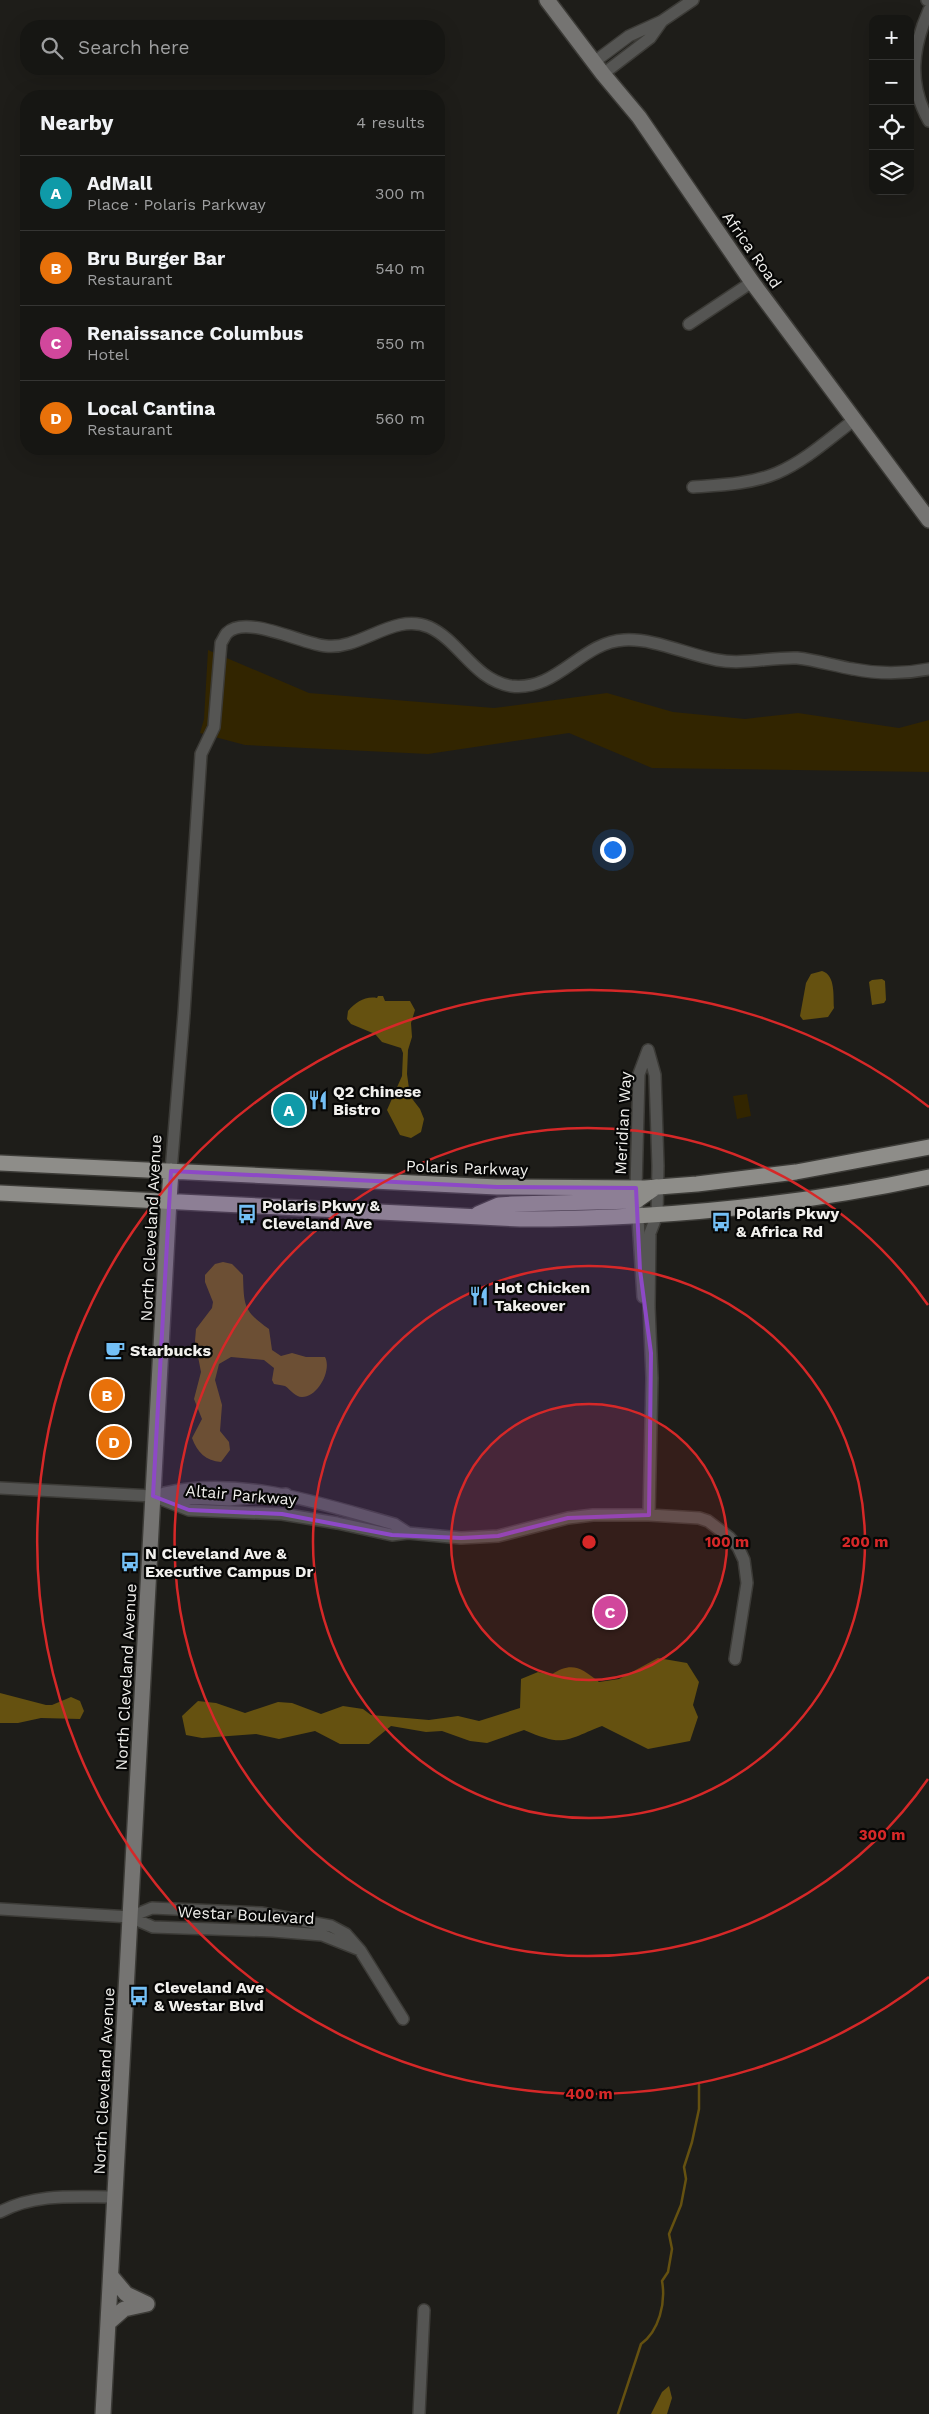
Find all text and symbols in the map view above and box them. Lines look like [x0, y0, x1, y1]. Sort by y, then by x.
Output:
map controls [869, 15, 914, 195]
button: + [869, 15, 914, 60]
search box [20, 20, 445, 75]
icon: search [38, 34, 66, 62]
text: Search here [78, 36, 189, 59]
button: − [869, 60, 914, 105]
button: locate [869, 105, 914, 150]
text: Nearby [40, 110, 113, 135]
text: 4 results [356, 113, 425, 132]
button: layers [869, 150, 914, 195]
text: AdMall [87, 172, 152, 195]
text: A [51, 184, 61, 203]
text: 300 m [375, 184, 425, 203]
text: Place · Polaris Parkway [87, 195, 266, 214]
street label: Africa Road [719, 208, 785, 292]
text: Bru Burger Bar [87, 247, 225, 270]
text: B [51, 259, 61, 278]
text: 540 m [375, 259, 425, 278]
text: Restaurant [87, 270, 173, 289]
text: Renaissance Columbus [87, 322, 304, 345]
text: C [51, 334, 61, 353]
text: 550 m [376, 334, 425, 353]
text: Hotel [87, 345, 129, 364]
text: Local Cantina [87, 397, 215, 420]
text: D [50, 409, 62, 428]
text: 560 m [375, 409, 425, 428]
text: Restaurant [87, 420, 173, 439]
your location [600, 837, 626, 863]
street label: Meridian Way [611, 1070, 635, 1175]
place label: Q2 Chinese Bistro [333, 1082, 421, 1119]
restaurant icon: Q2 Chinese Bistro [307, 1089, 329, 1111]
pin: A [273, 1091, 305, 1129]
street label: North Cleveland Avenue [137, 1134, 165, 1322]
street label: Polaris Parkway [406, 1156, 529, 1180]
place label: Polaris Pkwy & Cleveland Ave [262, 1196, 381, 1233]
bus stop icon: Polaris Pkwy & Cleveland Ave [236, 1203, 258, 1225]
place label: Polaris Pkwy & Africa Rd [736, 1204, 840, 1241]
bus stop icon: Polaris Pkwy & Africa Rd [710, 1211, 732, 1233]
place label: Hot Chicken Takeover [494, 1278, 590, 1315]
restaurant icon: Hot Chicken Takeover [468, 1285, 490, 1307]
cafe icon: Starbucks [104, 1339, 126, 1361]
place label: Starbucks [130, 1341, 211, 1360]
pin: B [91, 1376, 123, 1414]
pin: D [98, 1423, 130, 1461]
street label: Altair Parkway [185, 1481, 298, 1509]
centre of rings [580, 1533, 598, 1551]
text: 100 m [705, 1533, 749, 1551]
text: 200 m [842, 1533, 888, 1551]
place label: N Cleveland Ave & Executive Campus Dr [145, 1544, 313, 1581]
bus stop icon: N Cleveland Ave & Executive Campus Dr [119, 1551, 141, 1573]
street label: North Cleveland Avenue [112, 1583, 140, 1771]
pin: C [594, 1593, 626, 1631]
text: 300 m [859, 1826, 905, 1844]
street label: Westar Boulevard [177, 1902, 315, 1928]
place label: Cleveland Ave & Westar Blvd [154, 1978, 264, 2015]
bus stop icon: Cleveland Ave & Westar Blvd [128, 1985, 150, 2007]
street label: North Cleveland Avenue [90, 1987, 118, 2175]
text: 400 m [565, 2085, 613, 2103]

